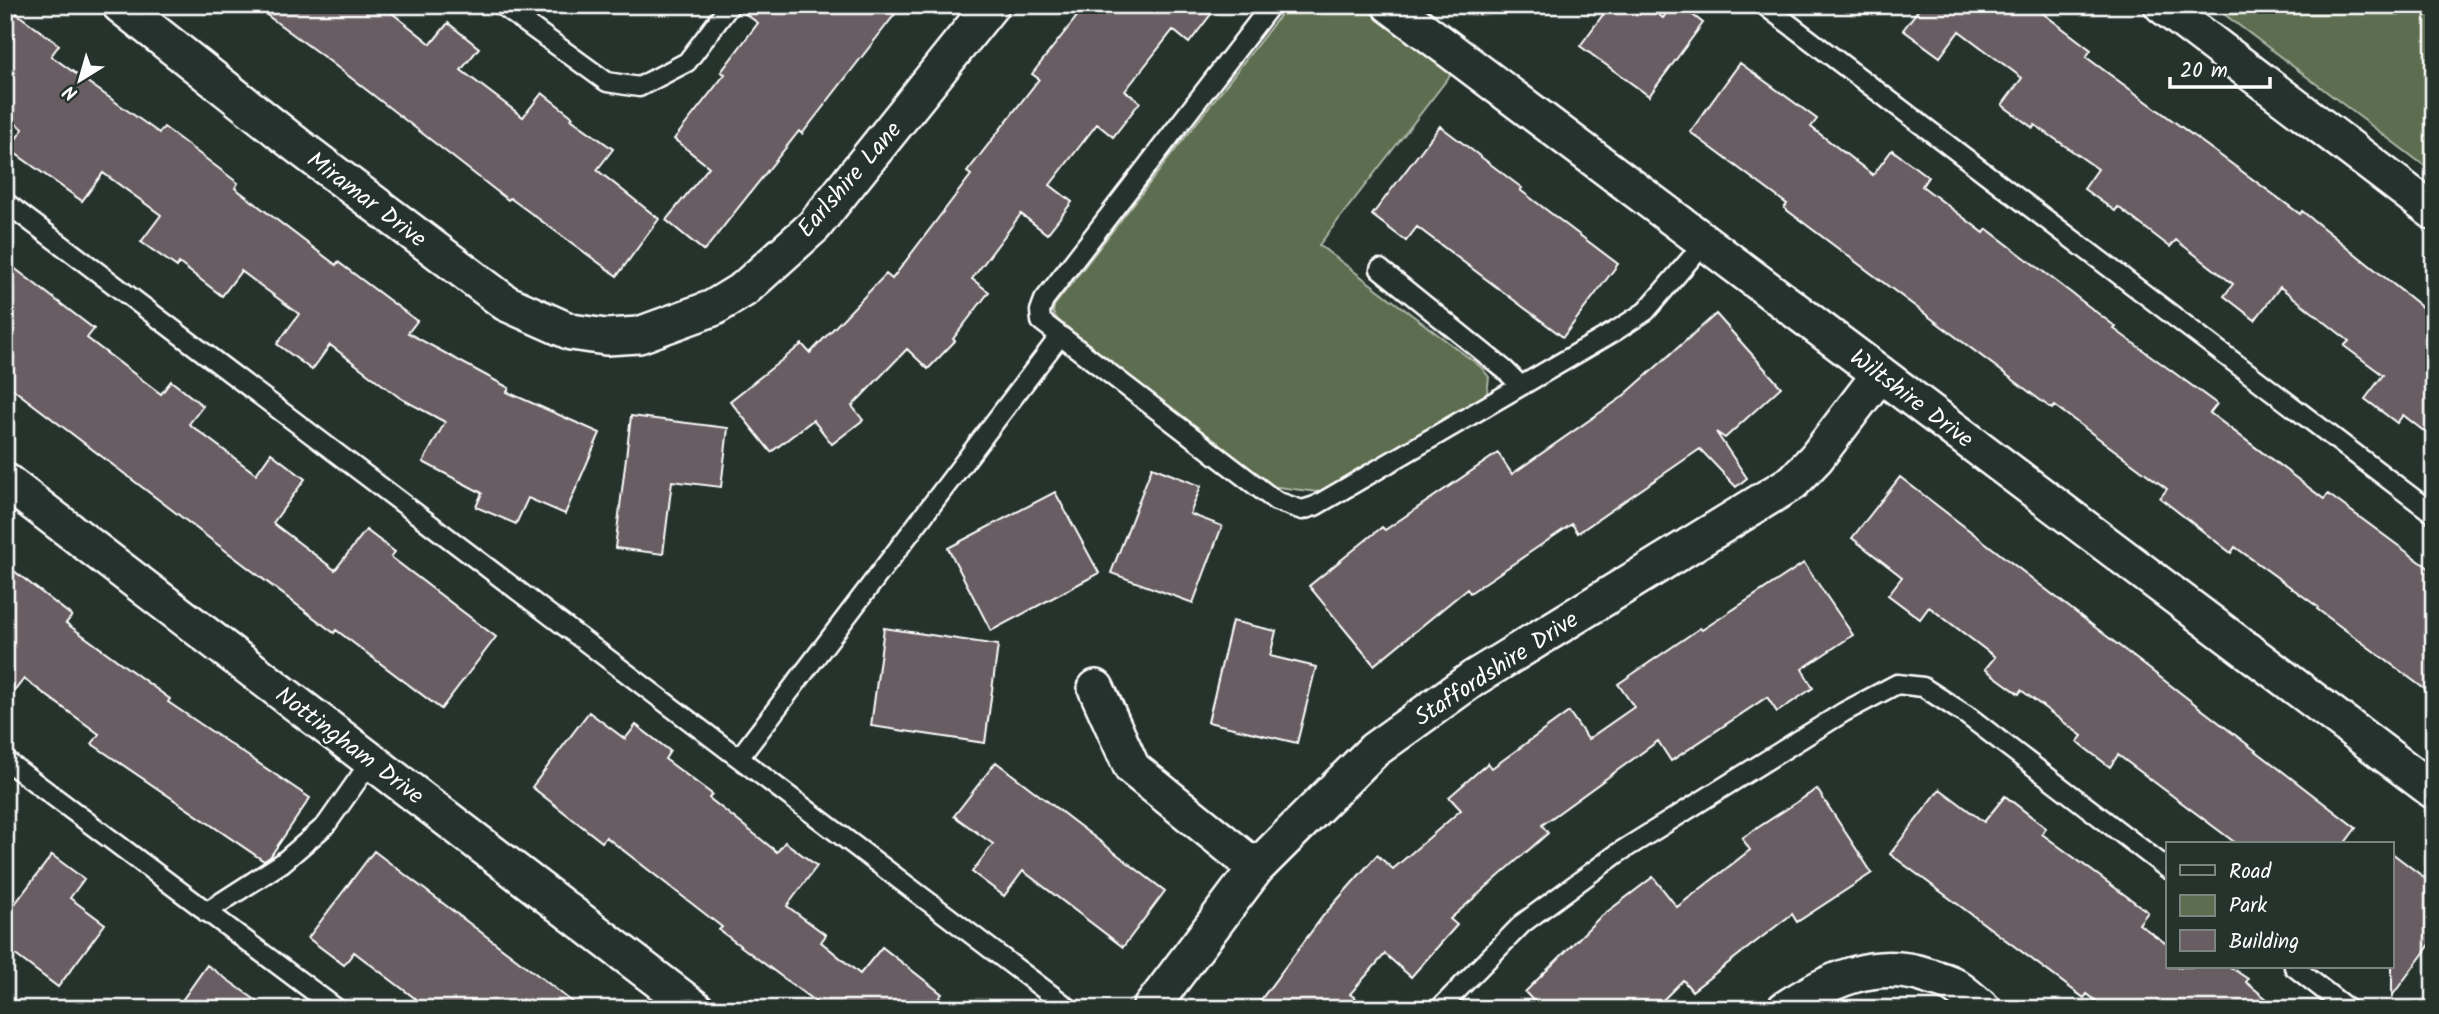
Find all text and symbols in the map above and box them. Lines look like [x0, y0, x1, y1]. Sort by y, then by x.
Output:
north arrow [46, 46, 116, 116]
scale bar [2170, 46, 2269, 90]
text: 20 m [2180, 55, 2228, 88]
text: N [57, 76, 85, 108]
street label: Earlshire Lane [788, 113, 912, 247]
street label: Miramar Drive [298, 142, 435, 259]
street label: Wiltshire Drive [1841, 339, 1982, 459]
street label: Staffordshire Drive [1407, 601, 1587, 737]
street label: Nottingham Drive [266, 677, 432, 816]
legend [2166, 842, 2394, 968]
text: Road [2229, 856, 2272, 889]
text: Park [2229, 890, 2267, 923]
text: Building [2229, 926, 2299, 959]

